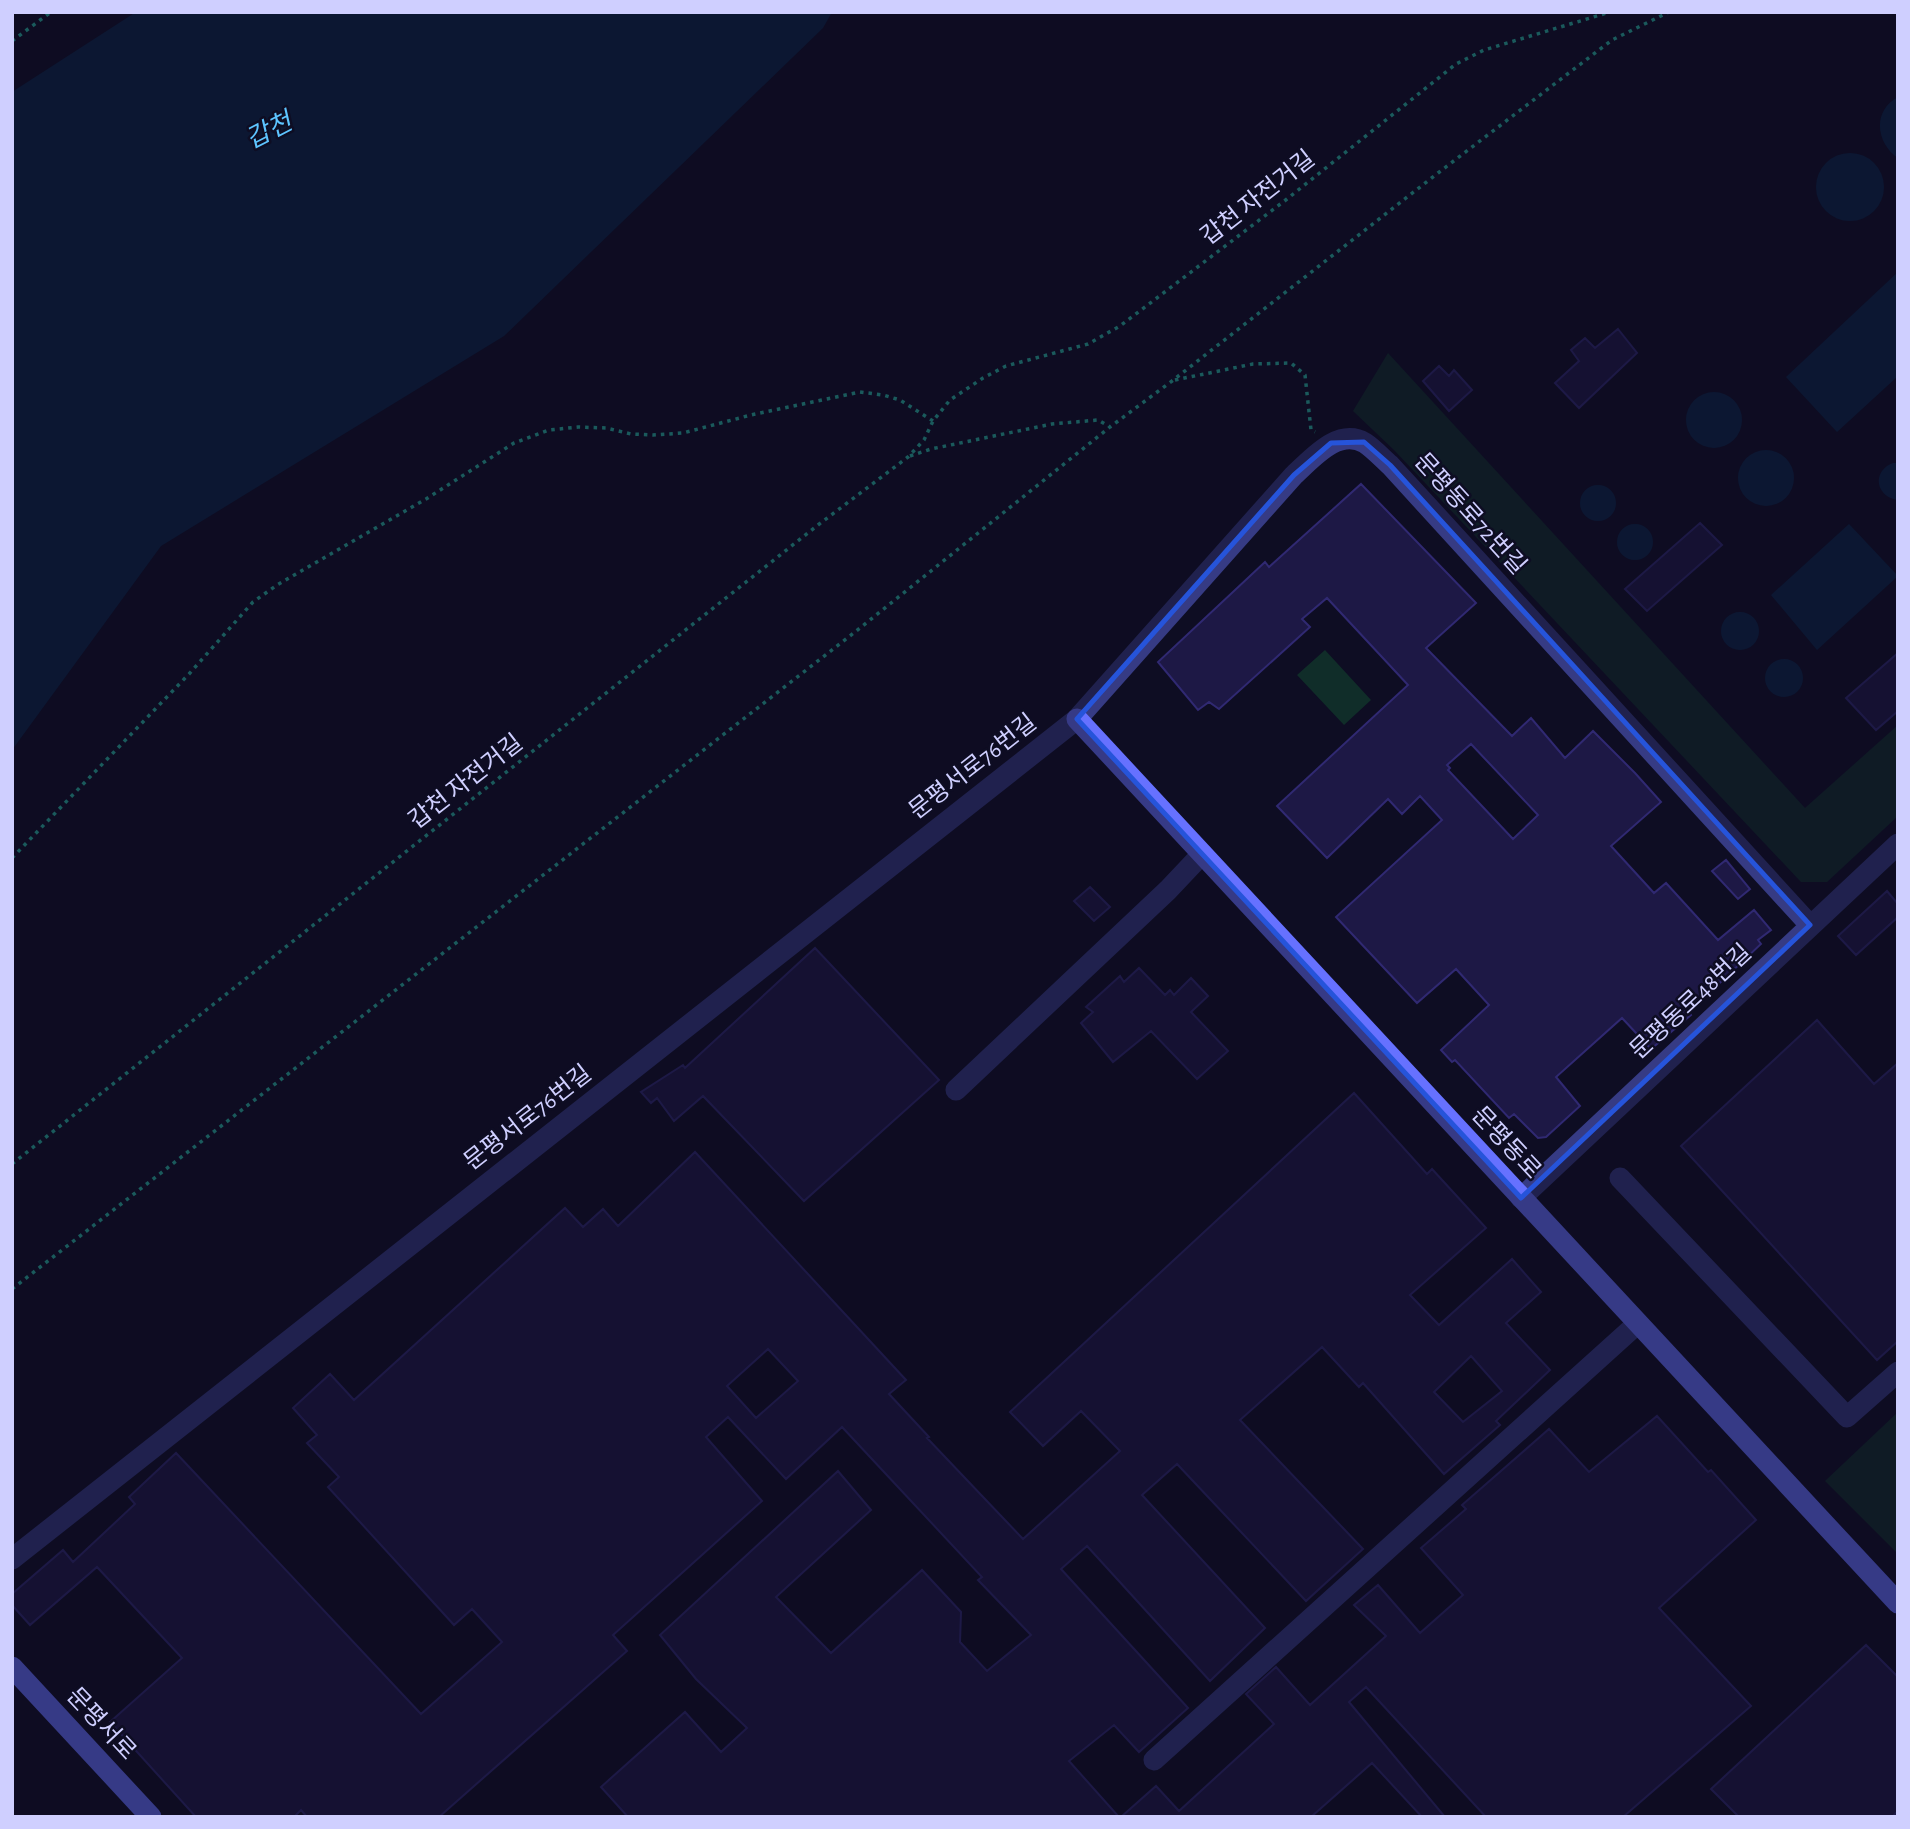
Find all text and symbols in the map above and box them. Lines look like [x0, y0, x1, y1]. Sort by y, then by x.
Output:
water label: 갑천 [241, 106, 299, 153]
street label: 갑천 자전거길 [1196, 146, 1319, 249]
street label: 문평동로72번길 [1410, 448, 1531, 579]
street label: 문평서로76번길 [904, 709, 1041, 824]
street label: 갑천 자전거길 [404, 730, 527, 833]
street label: 문평동로48번길 [1625, 939, 1756, 1064]
street label: 문평서로76번길 [459, 1060, 596, 1175]
street label: 문평동로 [1467, 1102, 1546, 1183]
street label: 문평서로 [62, 1683, 141, 1764]

